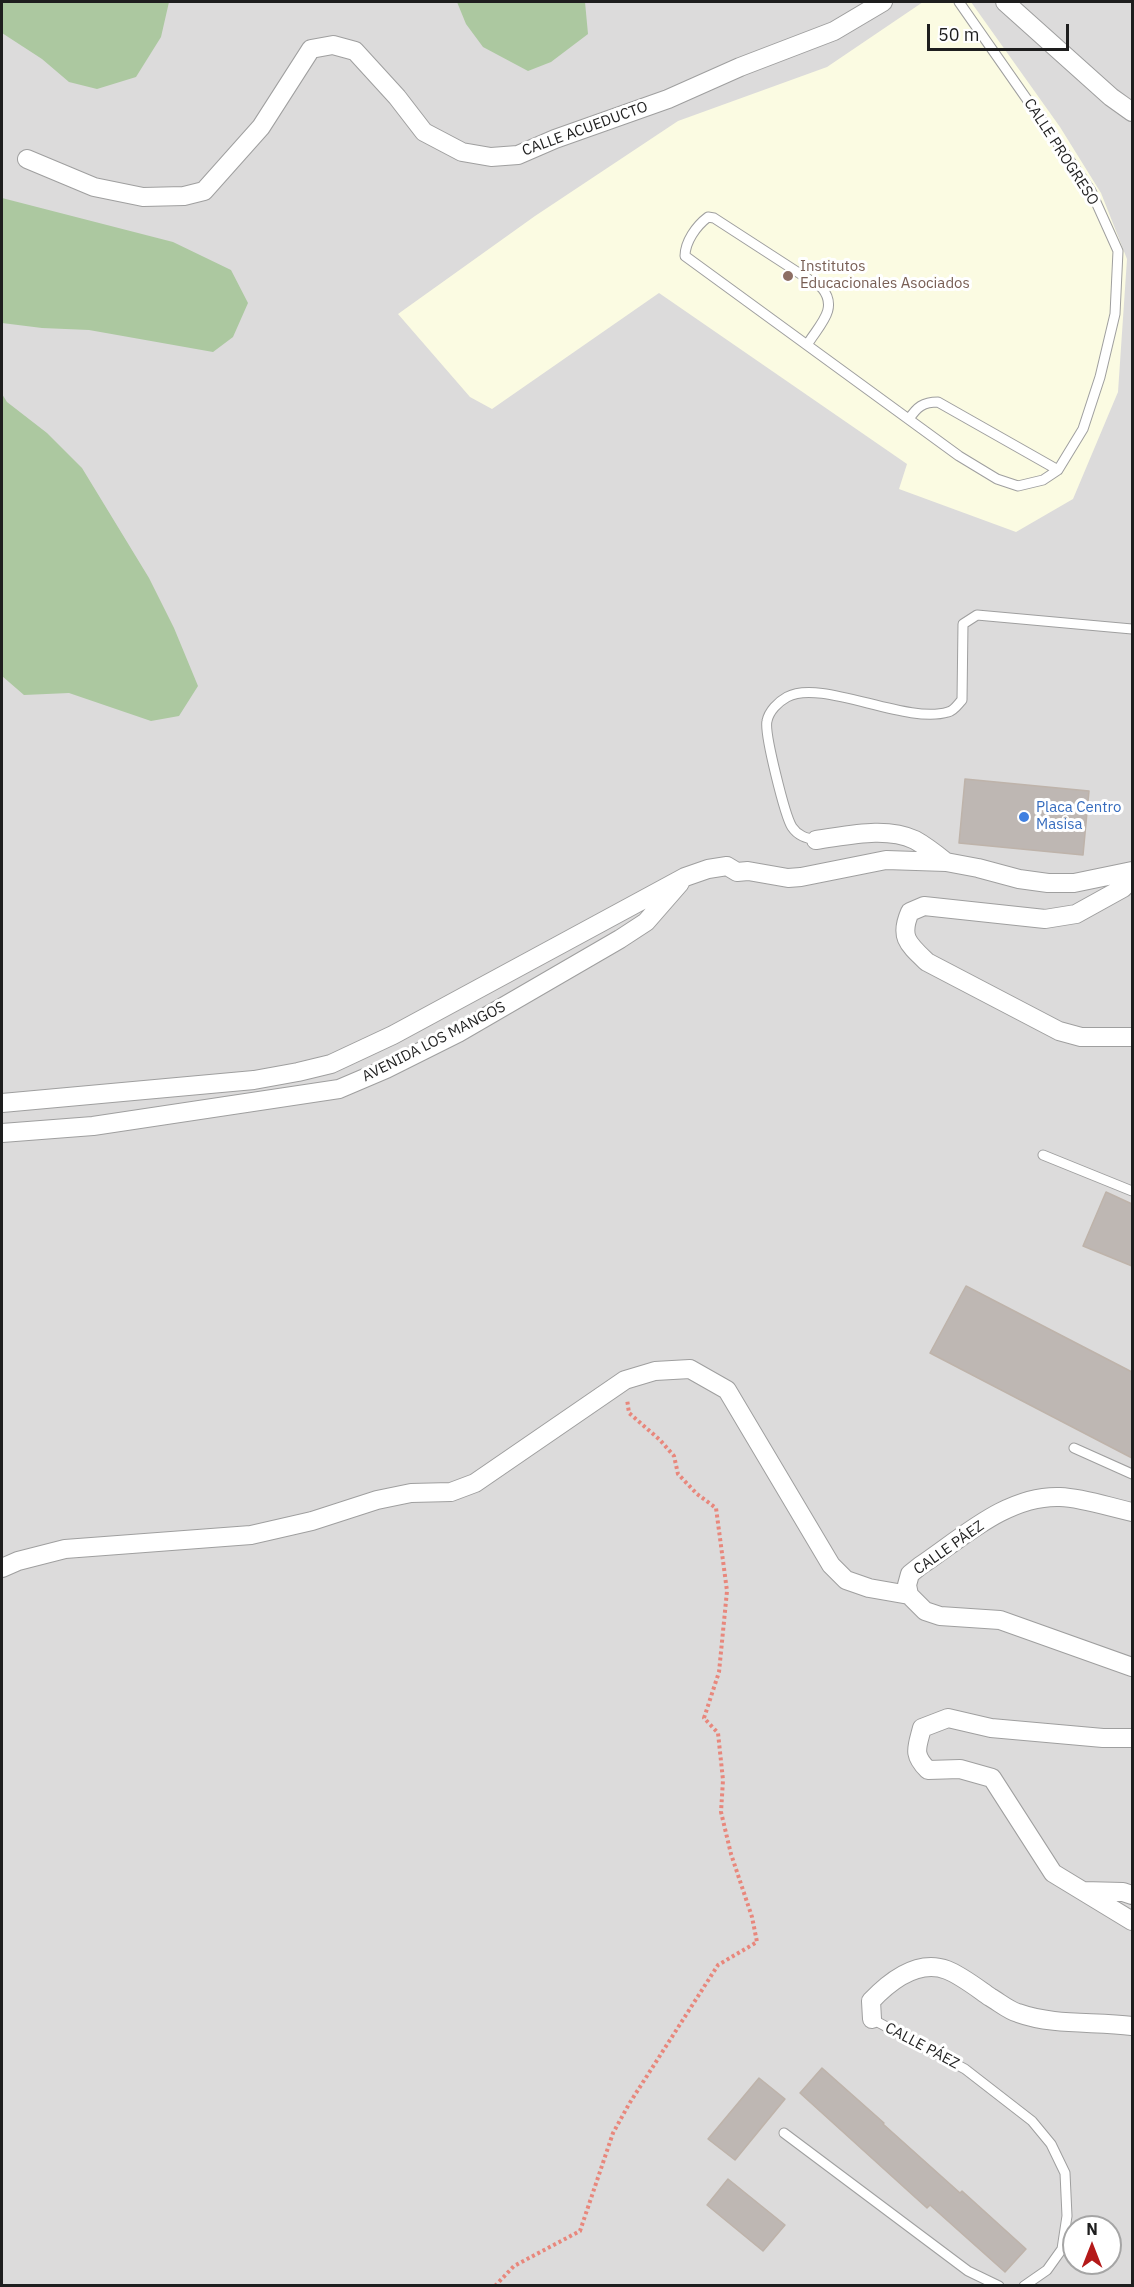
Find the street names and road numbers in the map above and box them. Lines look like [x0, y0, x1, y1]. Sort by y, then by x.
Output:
street label: CALLE PROGRESO [1020, 95, 1102, 209]
street label: CALLE ACUEDUCTO [520, 98, 650, 160]
street label: AVENIDA LOS MANGOS [359, 998, 509, 1086]
street label: CALLE PÁEZ [910, 1517, 988, 1579]
street label: CALLE PÁEZ [882, 2019, 962, 2073]

